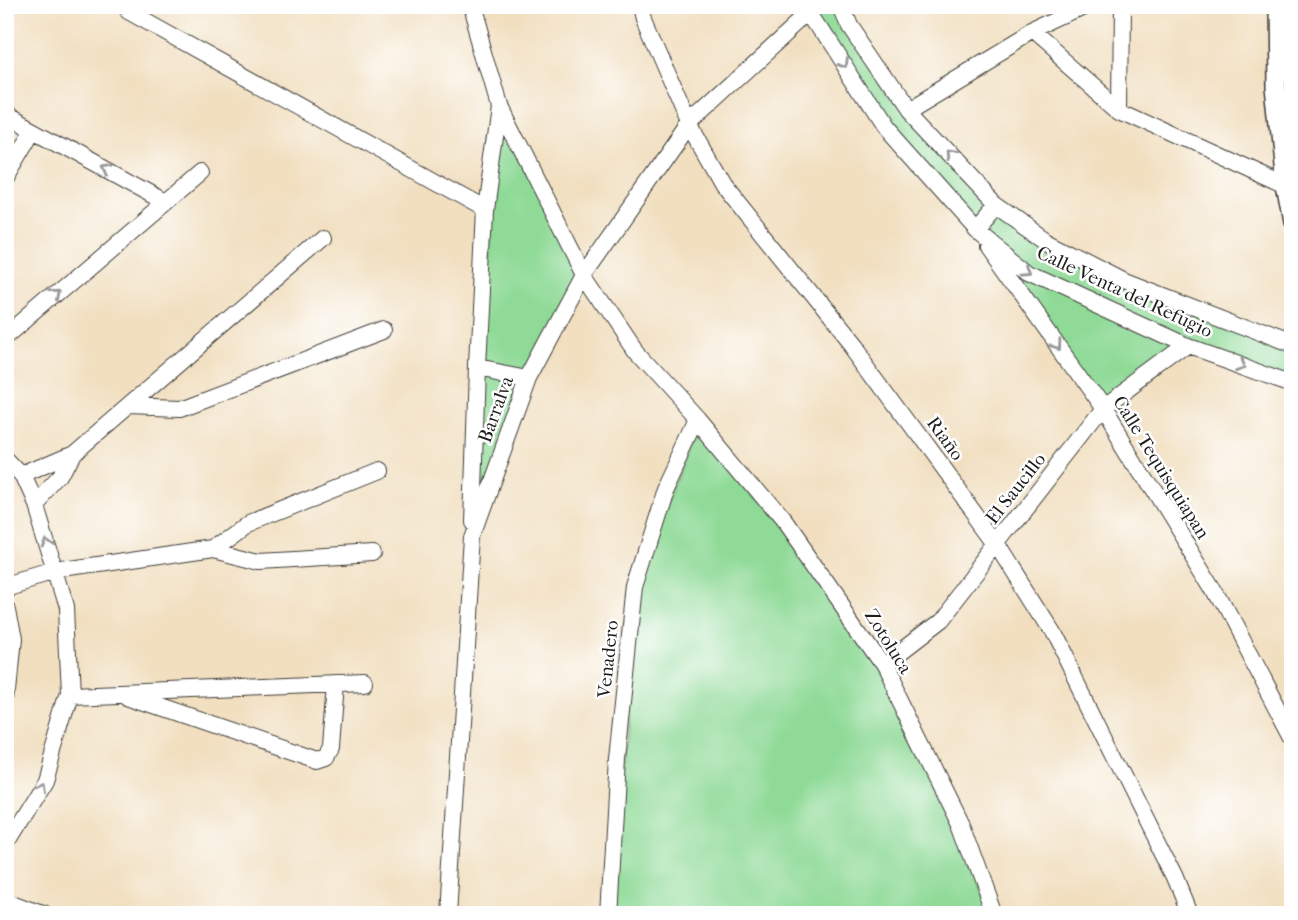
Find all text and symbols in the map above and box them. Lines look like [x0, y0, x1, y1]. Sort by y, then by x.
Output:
one-way arrow [836, 56, 849, 69]
one-way arrow [945, 150, 958, 163]
one-way arrow [101, 164, 114, 177]
street label: Calle Venta del Refugio [1033, 242, 1216, 342]
one-way arrow [1020, 263, 1033, 276]
one-way arrow [49, 291, 62, 304]
one-way arrow [1049, 337, 1061, 350]
one-way arrow [1234, 356, 1246, 370]
street label: Barralva [474, 373, 518, 446]
street label: Calle Tequisquiapan [1108, 392, 1214, 543]
street label: Riaño [922, 412, 969, 465]
street label: El Saucillo [981, 448, 1051, 529]
one-way arrow [40, 537, 54, 549]
street label: Zotoluca [860, 605, 917, 678]
street label: Venadero [593, 619, 623, 700]
one-way arrow [32, 781, 46, 794]

